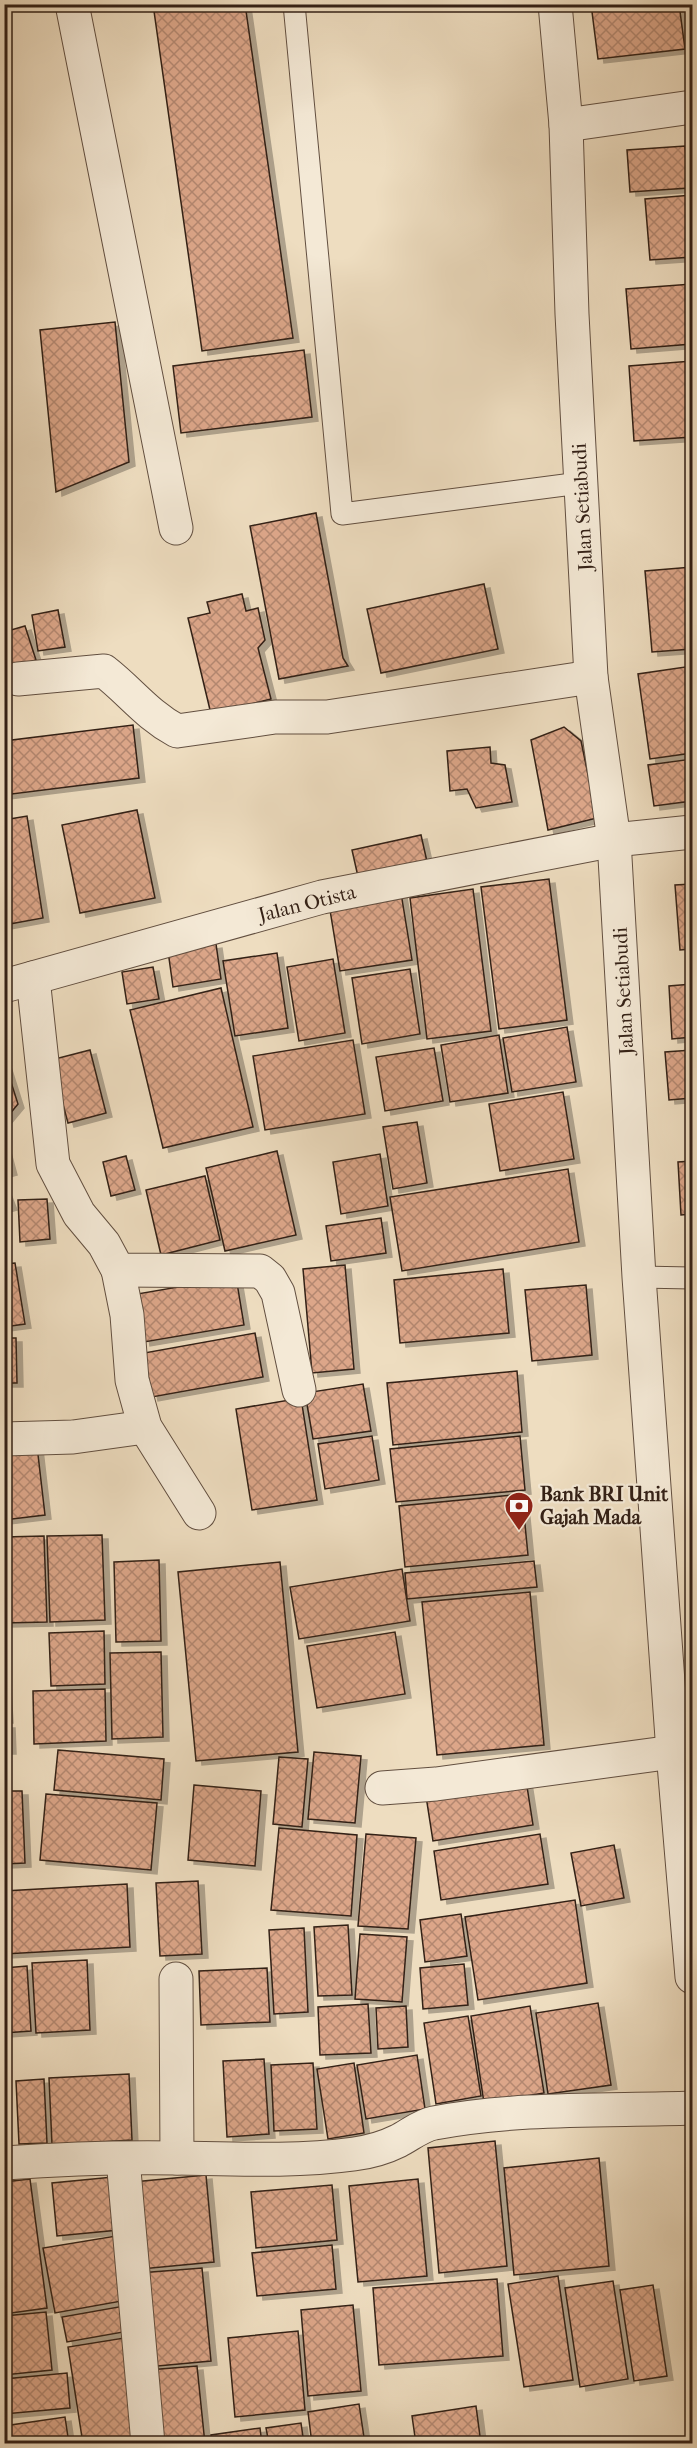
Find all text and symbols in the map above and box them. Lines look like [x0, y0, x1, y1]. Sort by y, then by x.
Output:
street label: Jalan Setiabudi [568, 442, 597, 573]
street label: Jalan Otista [254, 880, 359, 927]
street label: Jalan Setiabudi [609, 926, 638, 1057]
place label: Bank BRI Unit Gajah Mada [540, 1483, 669, 1529]
bank icon: Bank BRI Unit Gajah Mada [503, 1490, 535, 1532]

